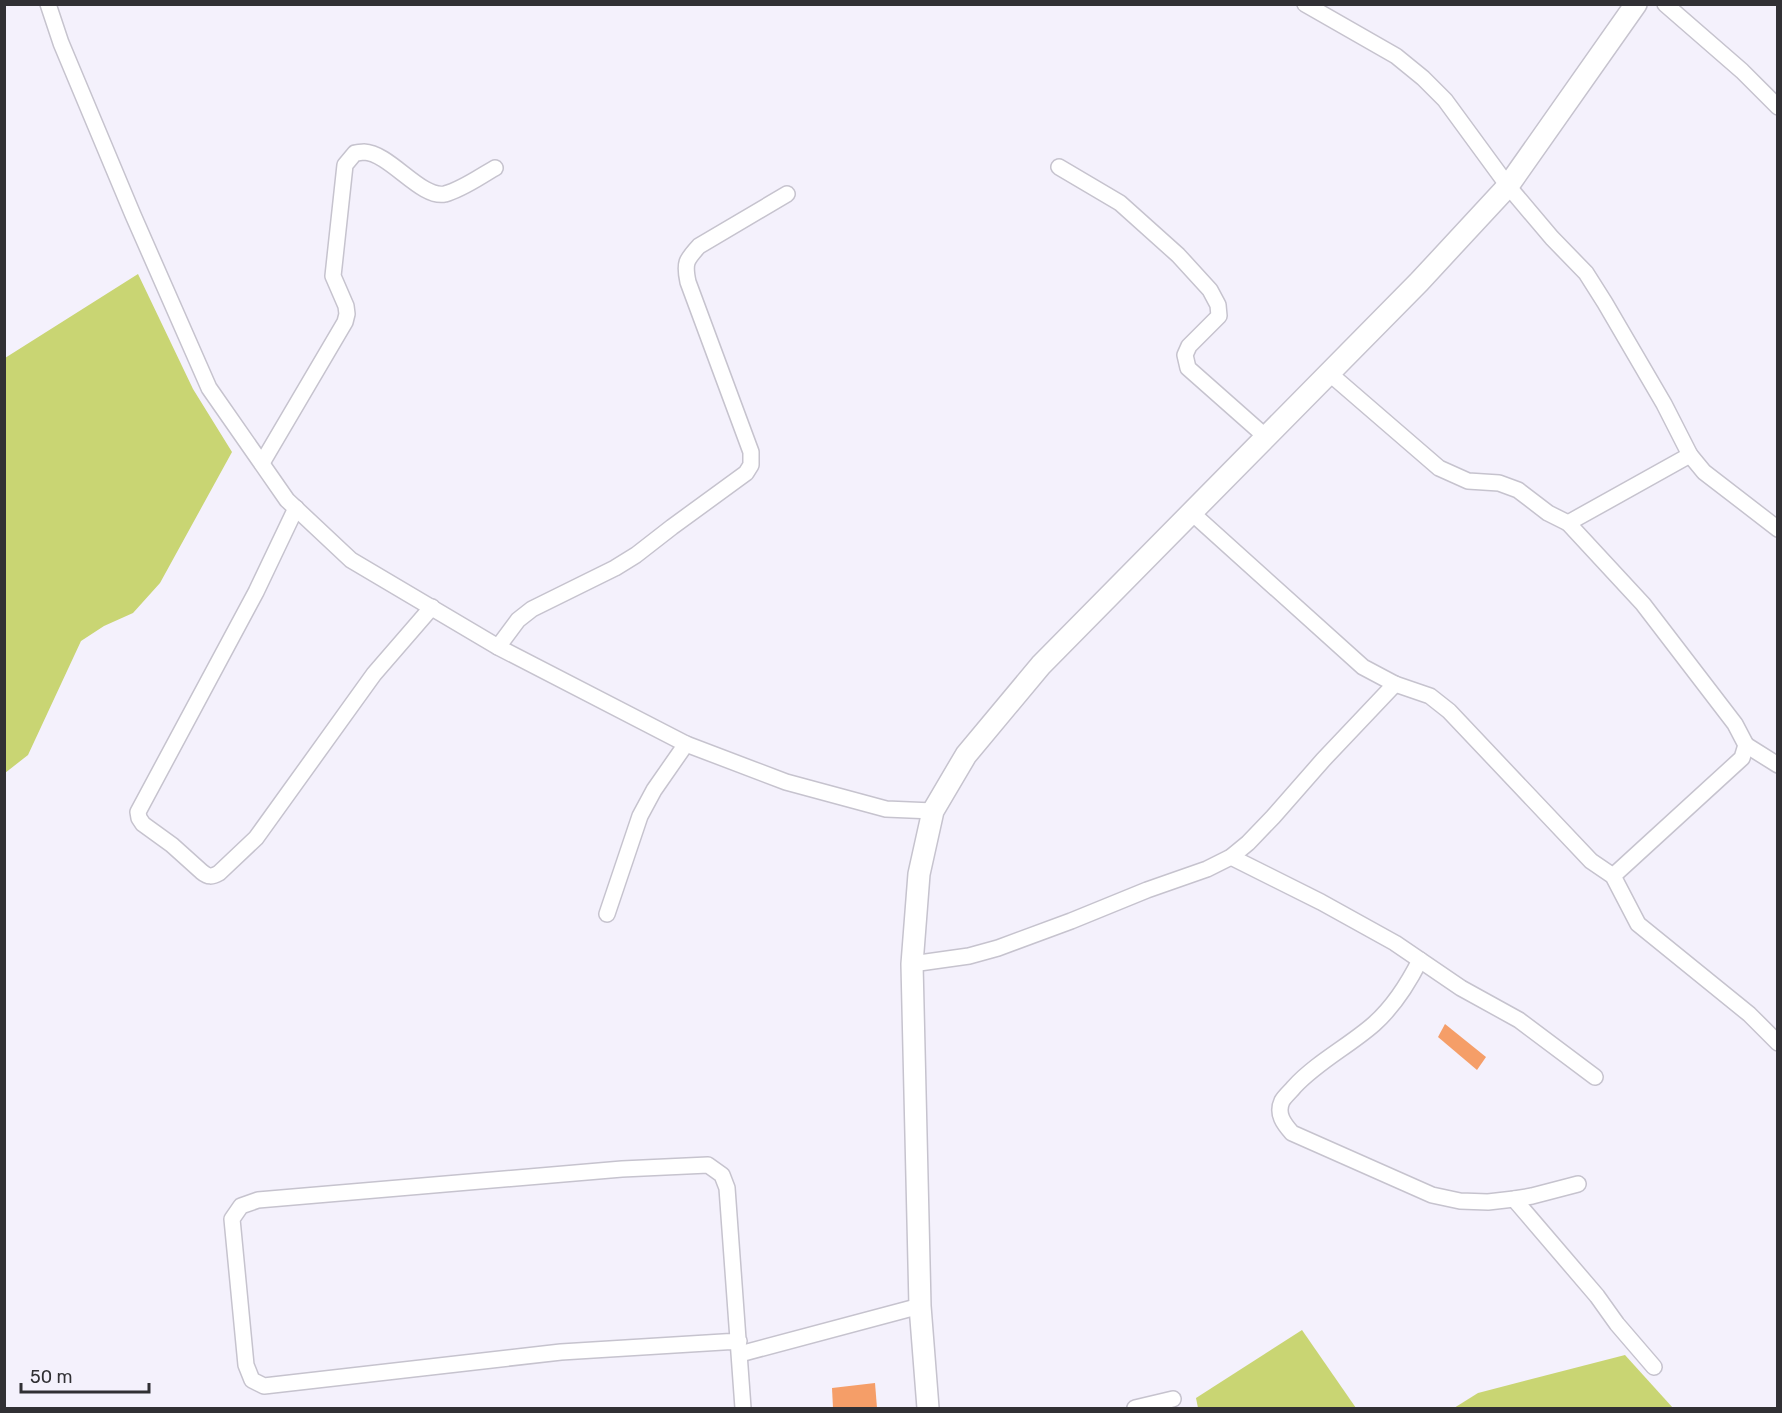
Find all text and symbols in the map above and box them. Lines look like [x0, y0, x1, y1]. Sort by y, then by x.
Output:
scale bar [21, 1356, 148, 1394]
text: 50 m [30, 1366, 73, 1388]

